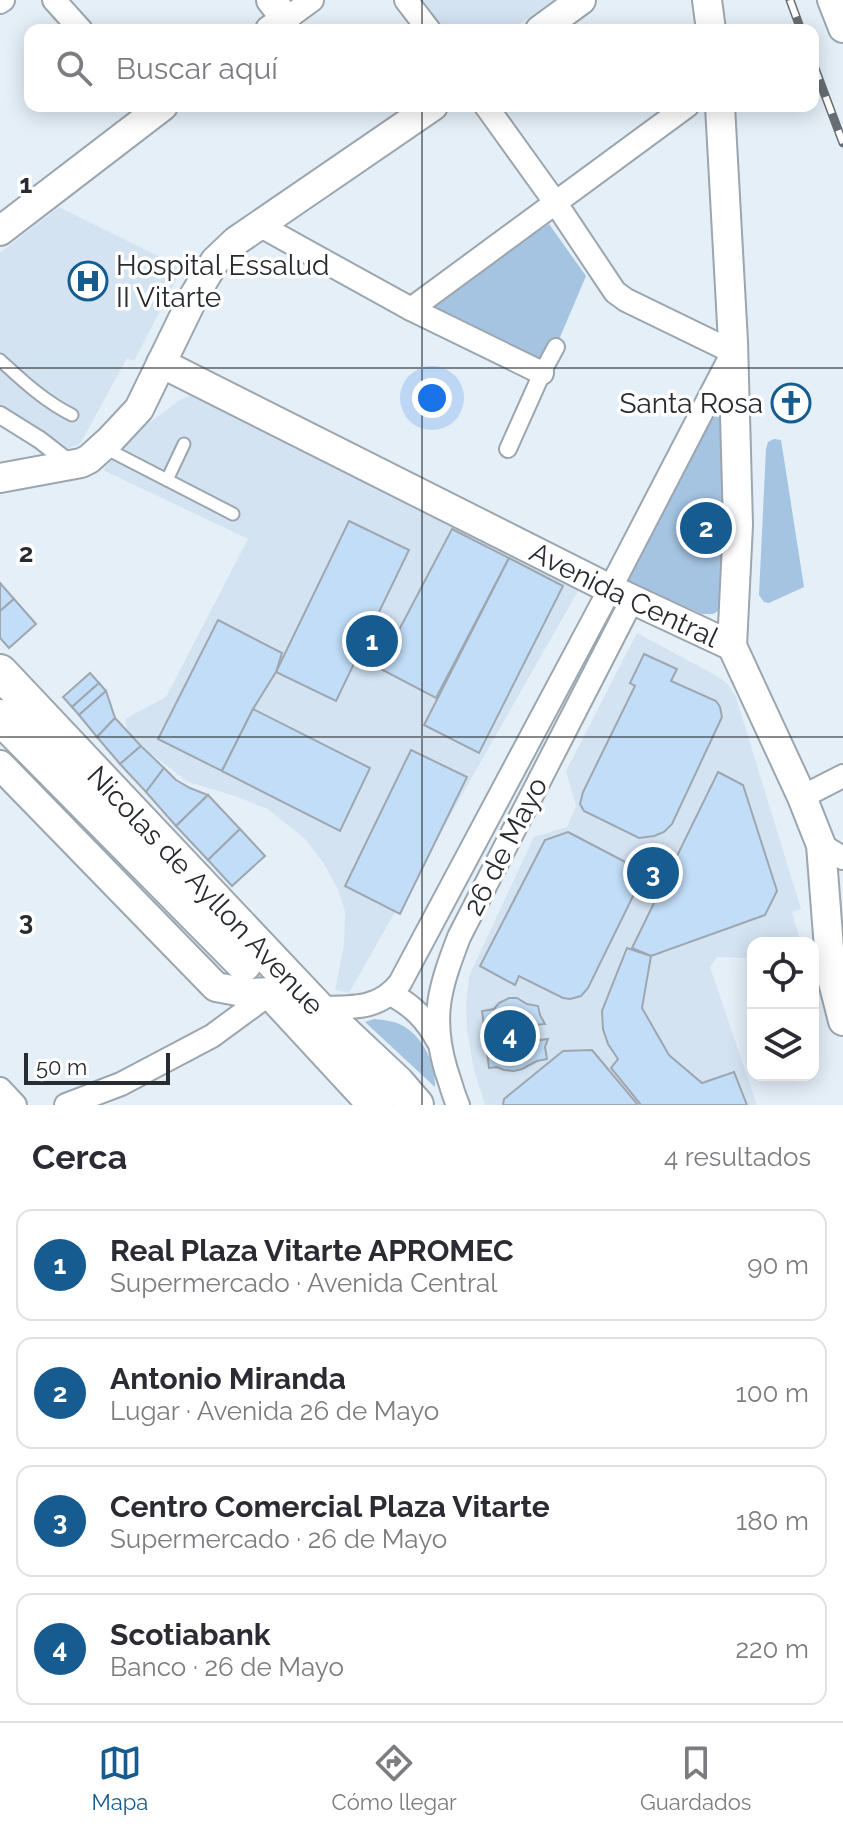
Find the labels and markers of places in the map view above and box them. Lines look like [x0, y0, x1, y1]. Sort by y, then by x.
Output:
place label: Hospital Essalud II Vitarte [116, 249, 330, 314]
hospital icon: Hospital Essalud II Vitarte [67, 260, 109, 302]
church icon: Santa Rosa [770, 382, 812, 424]
place label: Santa Rosa [620, 387, 763, 420]
pin: 2 [680, 498, 732, 558]
pin: 1 [346, 611, 398, 671]
pin: 3 [627, 843, 679, 903]
pin: 4 [484, 1006, 536, 1066]

